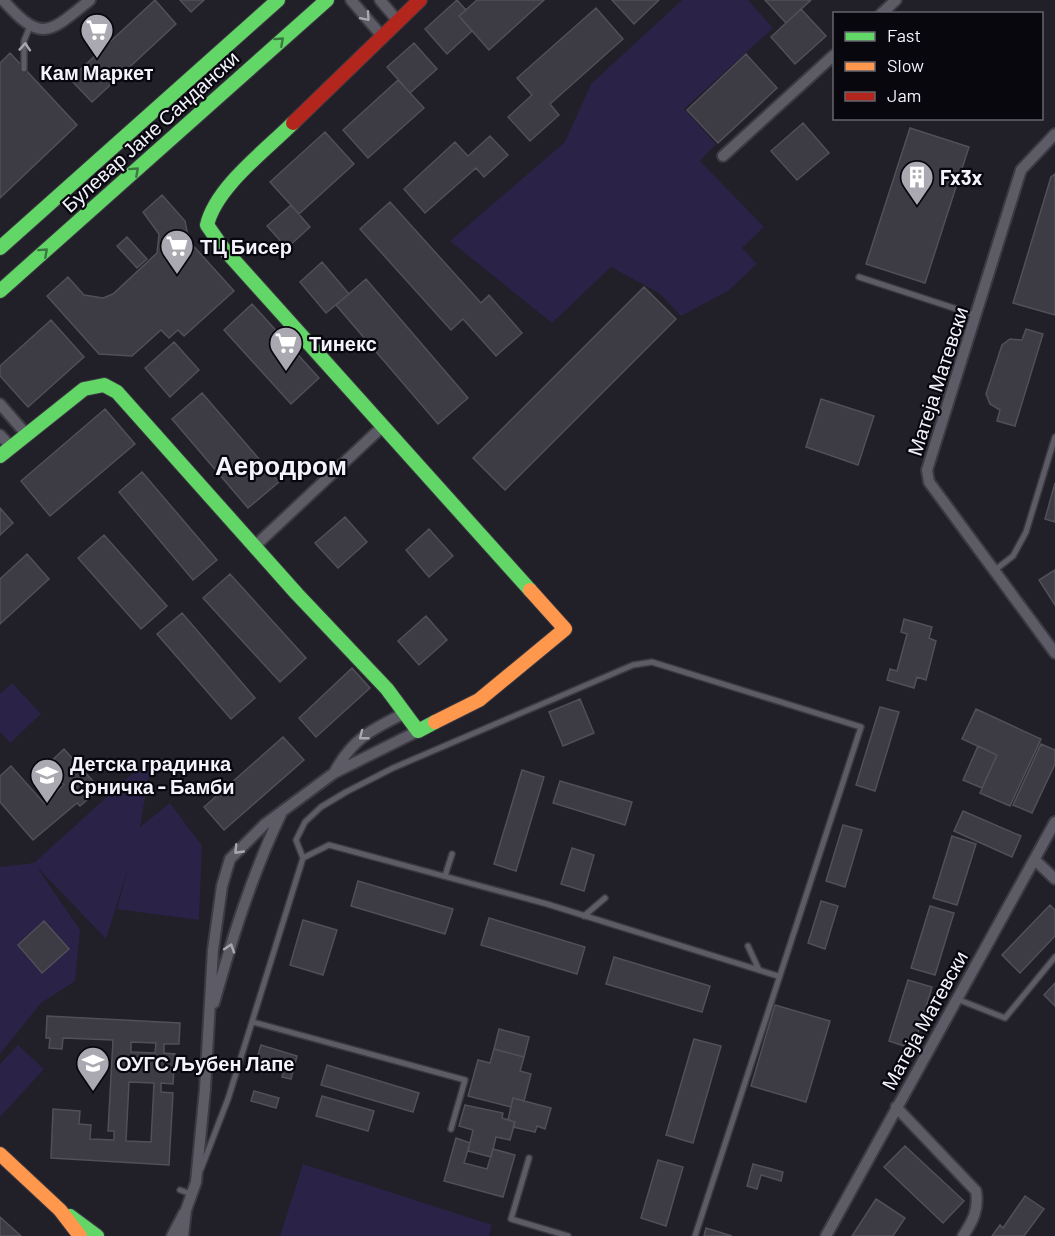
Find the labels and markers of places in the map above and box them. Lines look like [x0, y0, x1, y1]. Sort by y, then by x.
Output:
supermarket icon: Кам Маркет [79, 12, 115, 59]
place label: Кам Маркет [40, 60, 154, 84]
building icon: Fx3x [899, 159, 935, 206]
place label: Fx3x [940, 165, 983, 189]
supermarket icon: ТЦ Бисер [159, 228, 195, 275]
place label: ТЦ Бисер [200, 234, 292, 258]
supermarket icon: Тинекс [268, 325, 304, 372]
place label: Тинекс [309, 331, 377, 355]
place label: Детска градинка Срничка - Бамби [70, 751, 235, 798]
school or university icon: Детска градинка Срничка - Бамби [29, 757, 65, 804]
school or university icon: ОУГС Љубен Лапе [75, 1045, 111, 1092]
place label: ОУГС Љубен Лапе [116, 1051, 294, 1075]

